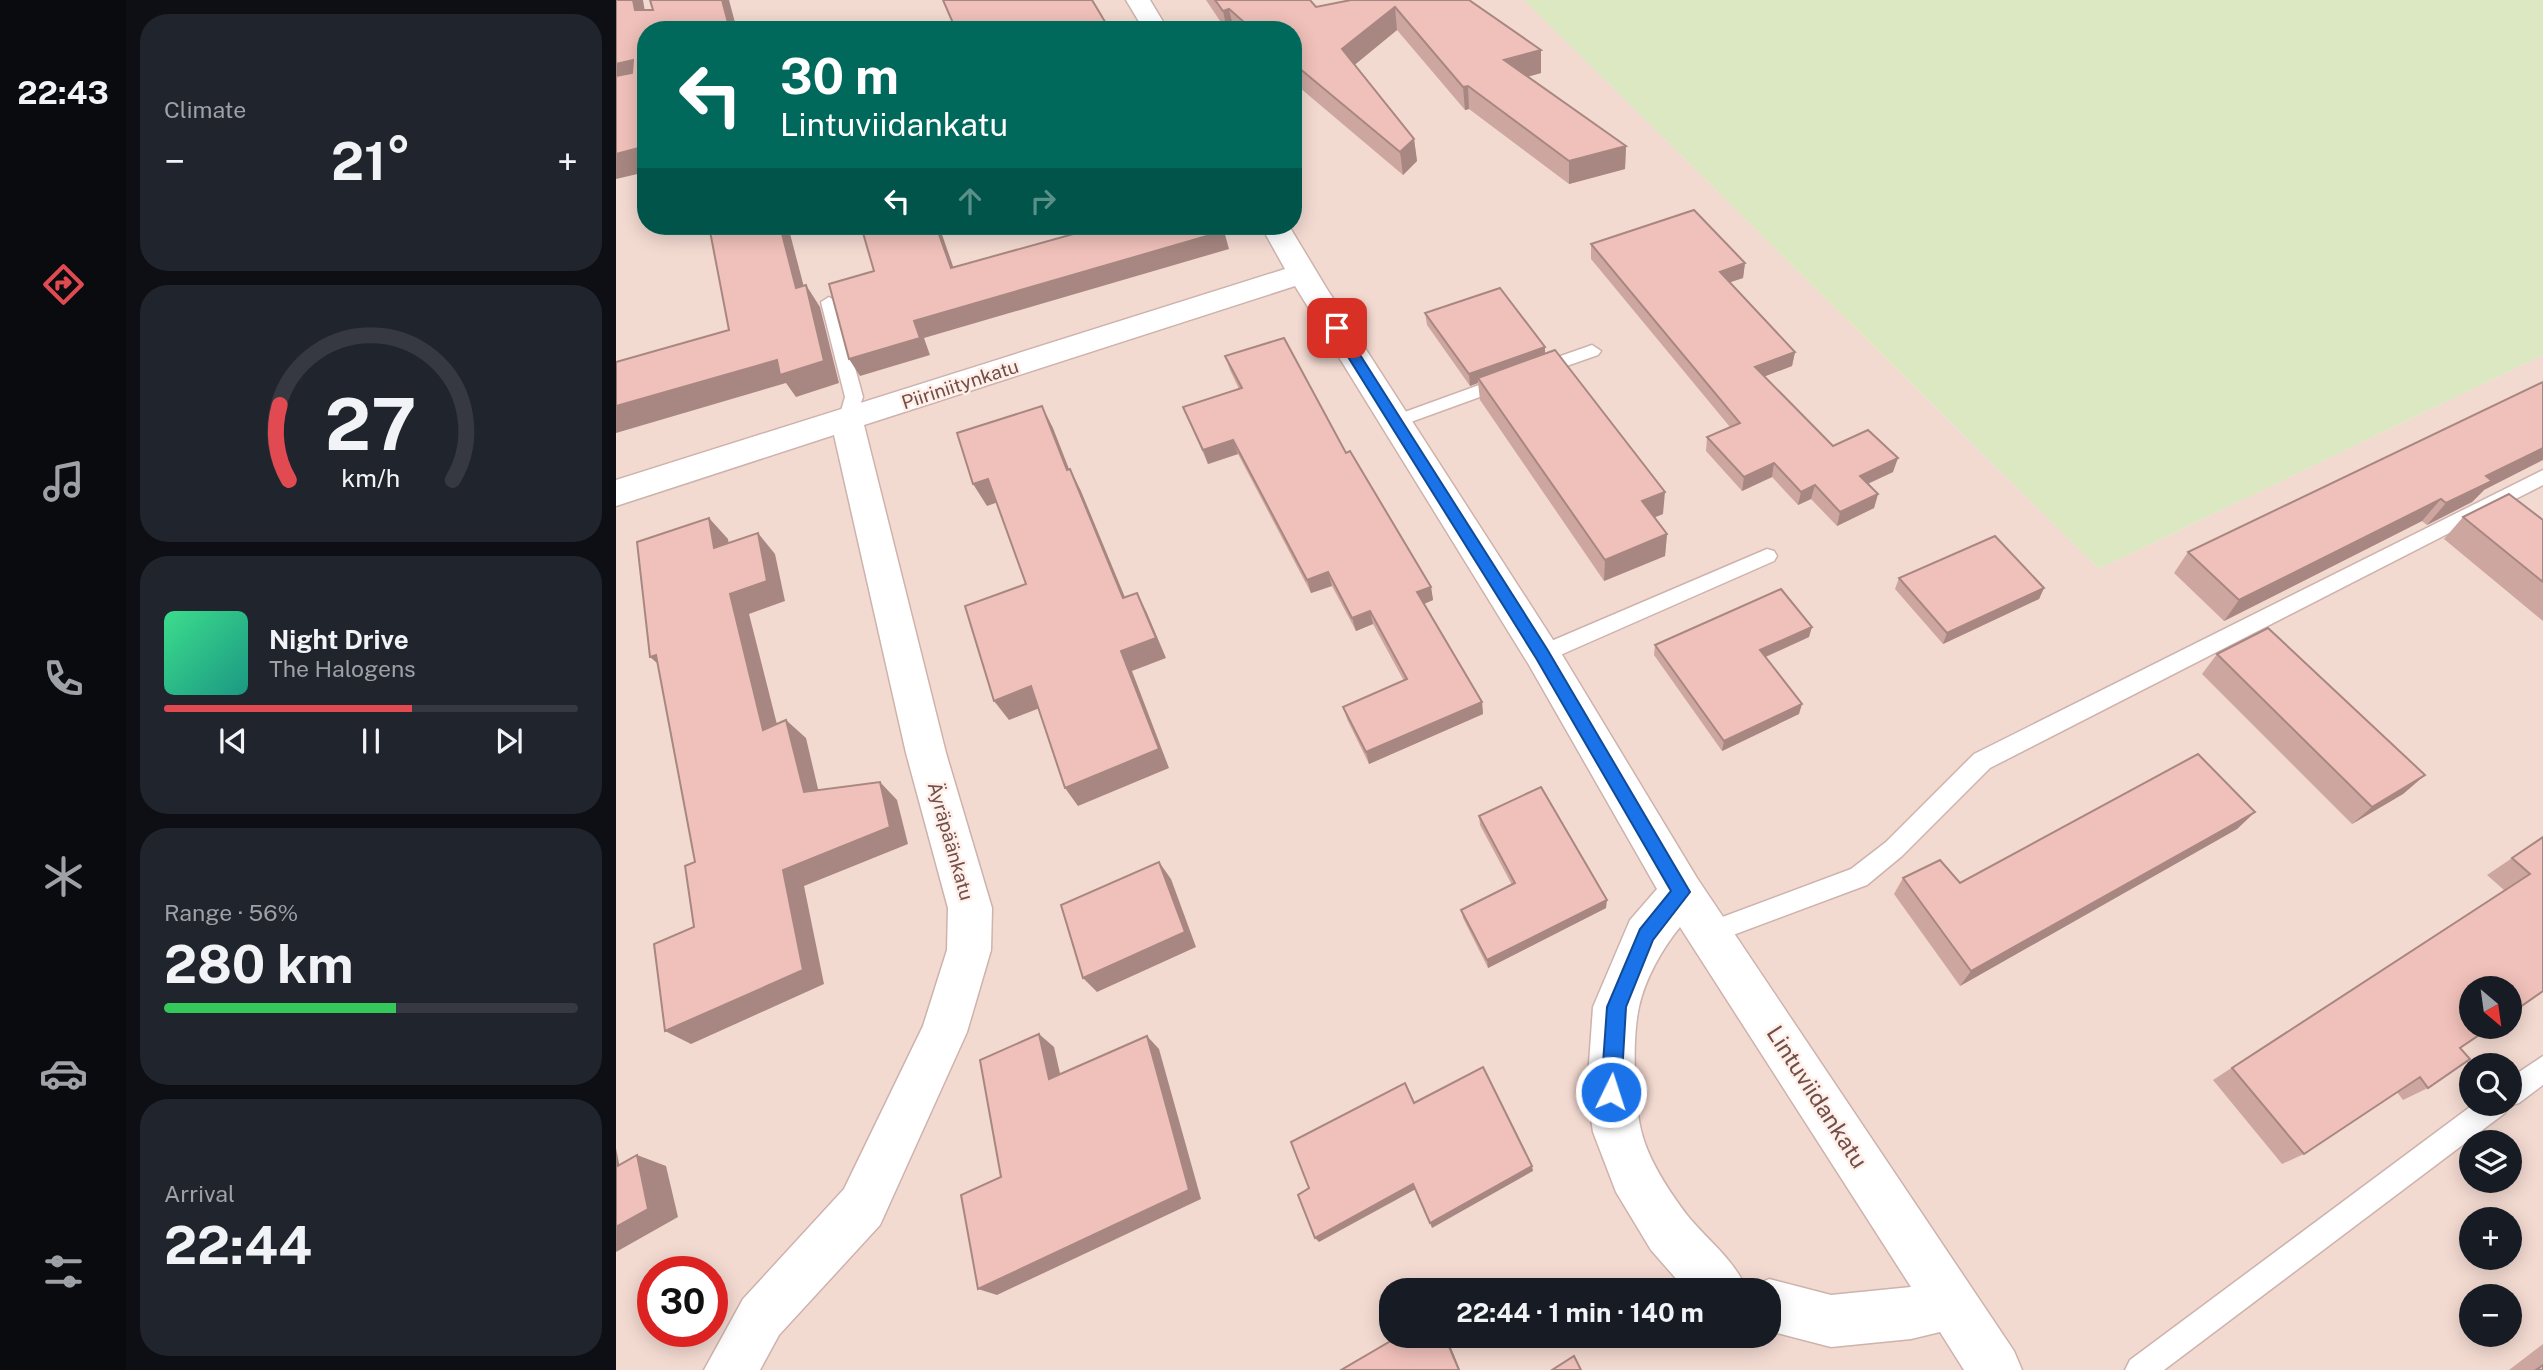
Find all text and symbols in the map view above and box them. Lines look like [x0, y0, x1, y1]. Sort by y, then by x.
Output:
text: 30 m [780, 47, 899, 105]
icon: left [665, 49, 756, 140]
text: 22:43 [17, 74, 109, 111]
text: Climate [164, 96, 246, 123]
text: Lintuviidankatu [780, 106, 1008, 143]
text: 21° [331, 131, 411, 192]
text: − [164, 139, 185, 184]
text: + [557, 139, 578, 184]
icon: left [878, 182, 916, 220]
icon: ahead [951, 182, 989, 220]
icon: right [1024, 182, 1062, 220]
icon: directions [39, 260, 88, 309]
pin [1307, 298, 1367, 358]
icon: arrive [1318, 309, 1356, 347]
street label: Piiriniitynkatu [899, 355, 1021, 413]
text: 27 [325, 381, 417, 466]
icon: music [39, 457, 88, 506]
text: km/h [342, 463, 400, 493]
text: Night Drive [269, 624, 409, 655]
icon: phone [39, 654, 88, 703]
text: The Halogens [269, 655, 416, 682]
icon: previous [214, 722, 252, 760]
icon: pause [352, 722, 390, 760]
icon: next [490, 722, 528, 760]
street label: Äyräpäänkatu [924, 779, 978, 903]
icon: climate [39, 852, 88, 901]
text: Range · 56% [164, 899, 298, 926]
text: 280 km [164, 934, 354, 995]
north arrow [2459, 976, 2522, 1040]
map controls [2459, 976, 2522, 1347]
street label: Lintuviidankatu [1761, 1021, 1873, 1173]
icon: car [39, 1049, 88, 1098]
button: search [2459, 1053, 2522, 1116]
position arrow [1574, 1055, 1648, 1129]
button: layers [2459, 1130, 2522, 1193]
text: Arrival [164, 1180, 235, 1207]
button: + [2459, 1207, 2522, 1270]
text: 22:44 [164, 1215, 312, 1276]
icon: filters [39, 1247, 88, 1296]
speed limit sign: 30 [637, 1256, 728, 1347]
button: − [2459, 1284, 2522, 1347]
text: 22:44 · 1 min · 140 m [1456, 1297, 1704, 1328]

